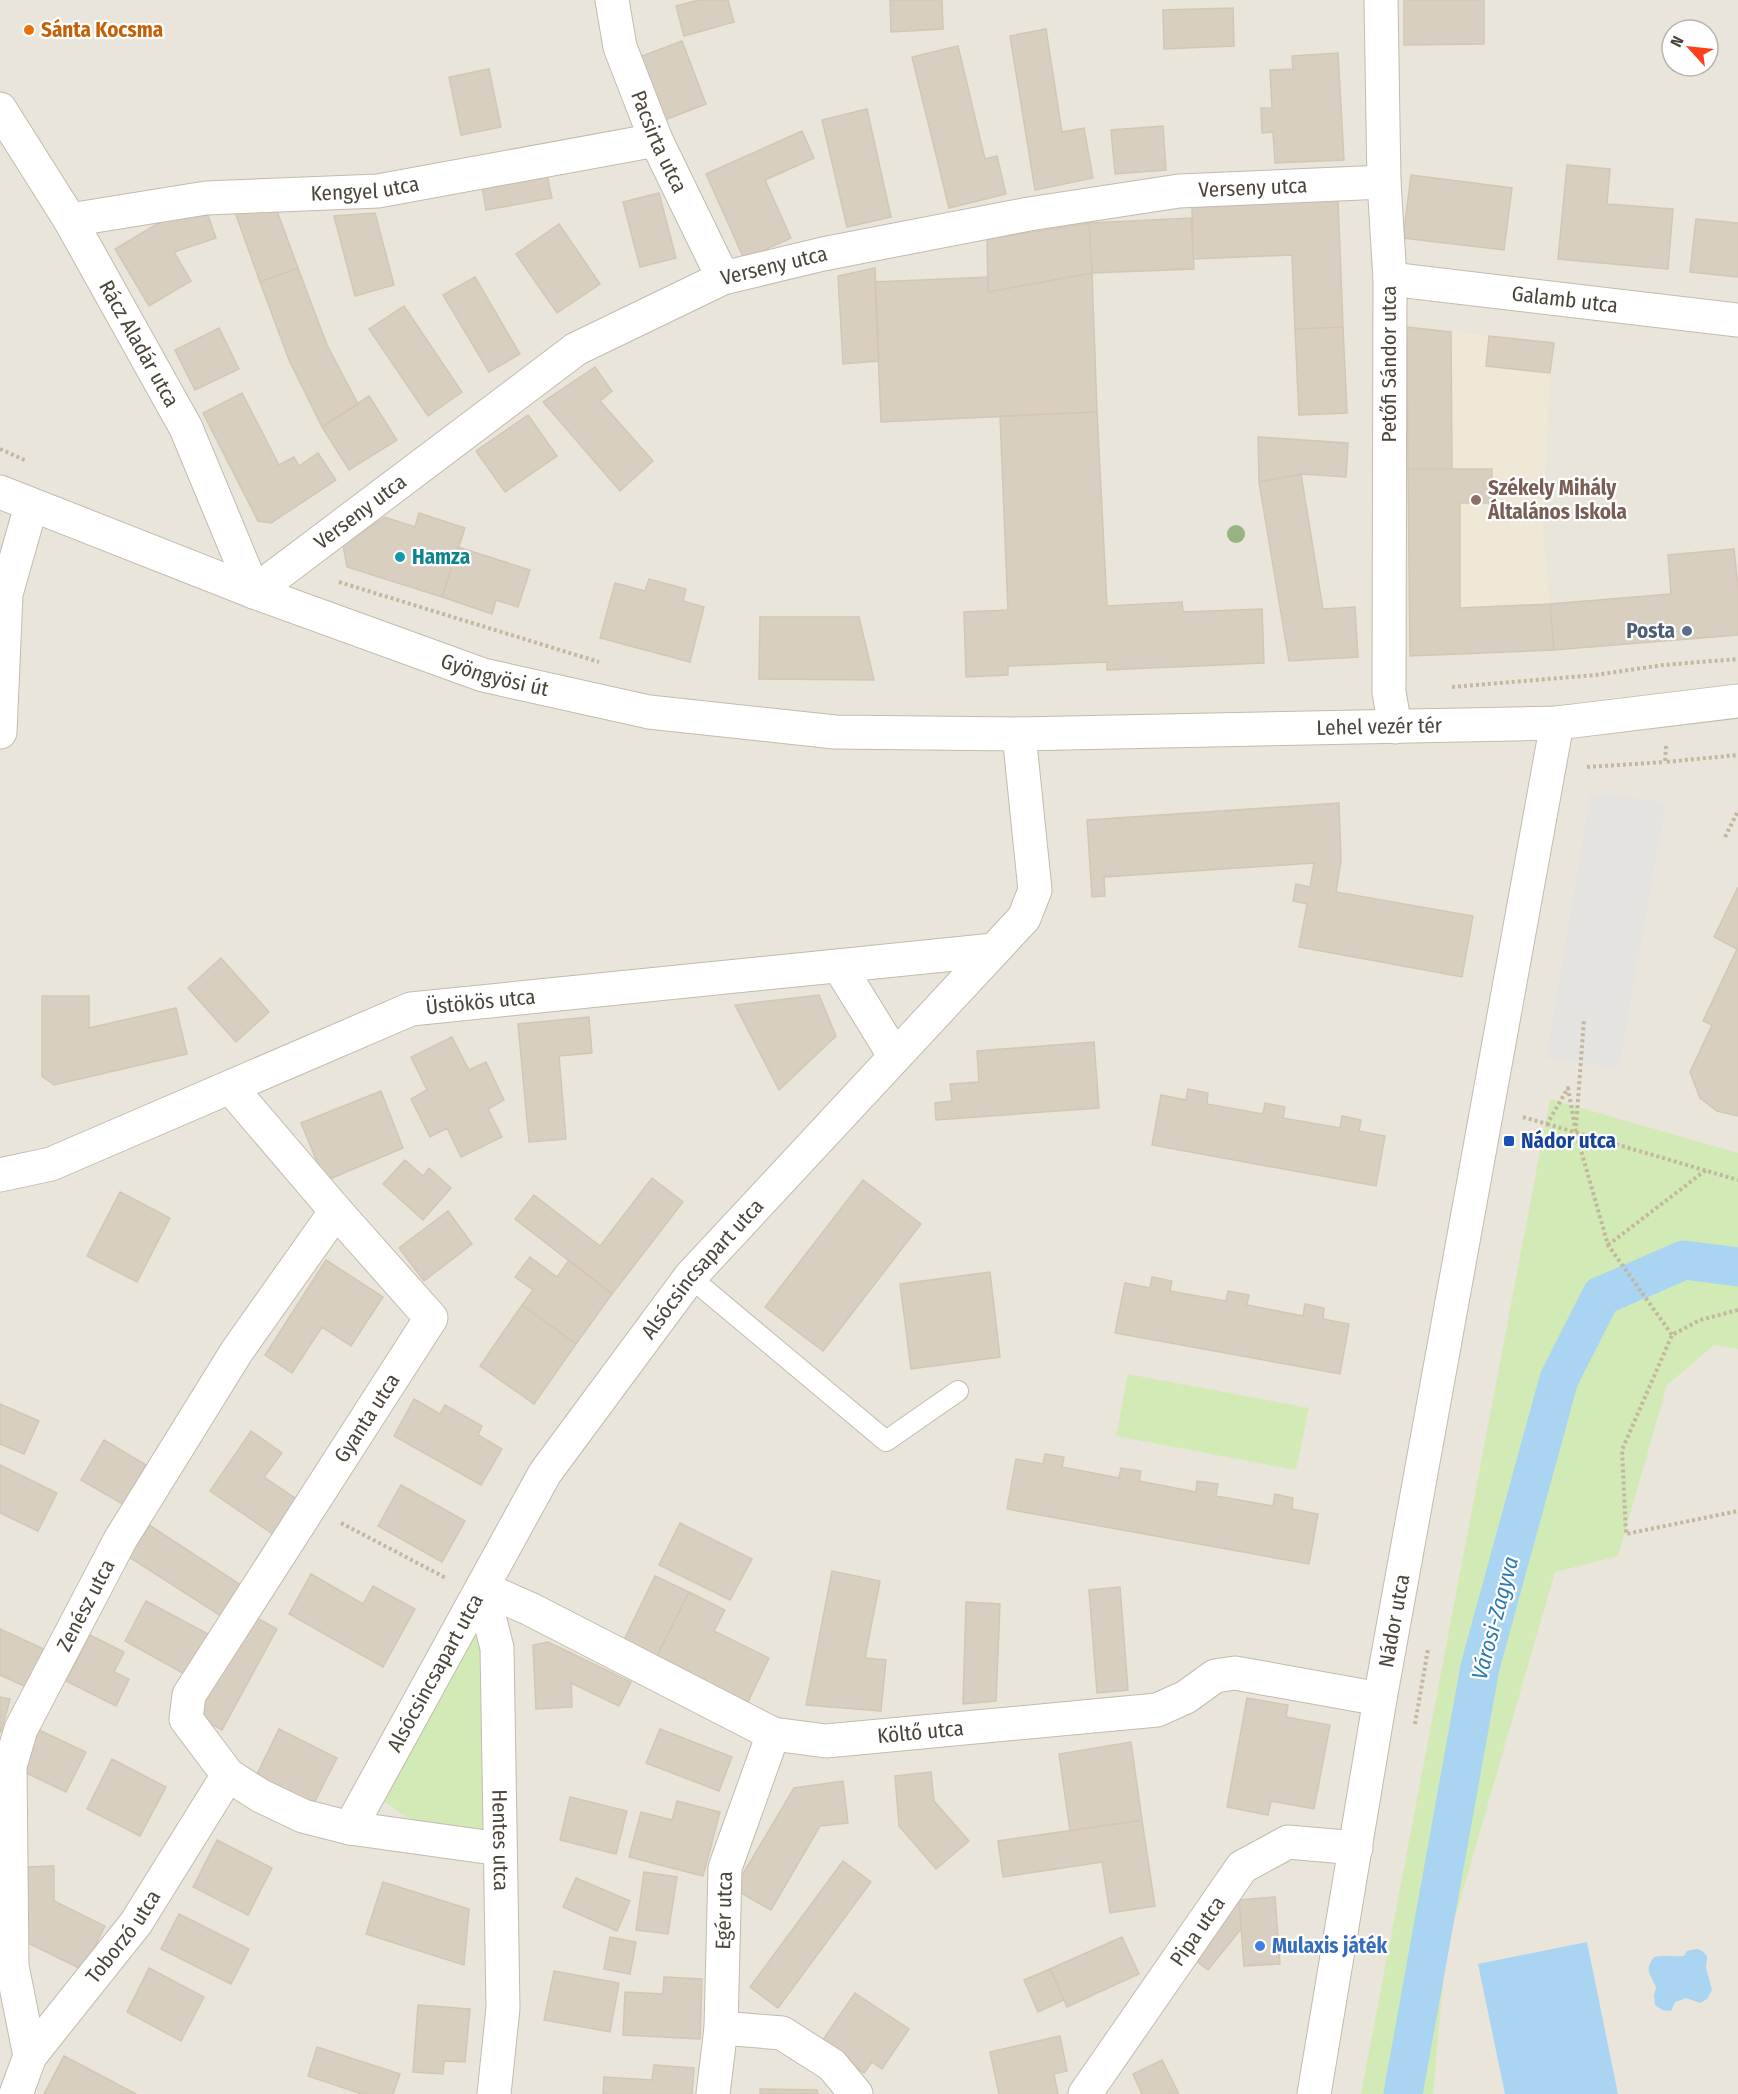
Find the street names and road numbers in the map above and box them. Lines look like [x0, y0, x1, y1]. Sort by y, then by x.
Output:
street label: Pacsirta utca [625, 87, 693, 197]
street label: Kengyel utca [310, 171, 421, 207]
street label: Verseny utca [1198, 172, 1308, 203]
street label: Verseny utca [718, 240, 830, 291]
street label: Rácz Aladár utca [93, 276, 185, 412]
street label: Galamb utca [1510, 280, 1619, 319]
street label: Petőfi Sándor utca [1376, 285, 1402, 443]
street label: Verseny utca [309, 469, 411, 555]
street label: Gyöngyösi út [437, 648, 551, 702]
street label: Lehel vezér tér [1316, 712, 1443, 741]
street label: Üstökös utca [424, 983, 537, 1020]
street label: Alsócsincsapart utca [636, 1193, 769, 1344]
street label: Gyanta utca [329, 1369, 405, 1467]
street label: Zenész utca [51, 1555, 121, 1656]
street label: Nádor utca [1373, 1572, 1415, 1669]
street label: Alsócsincsapart utca [381, 1589, 489, 1756]
street label: Költő utca [876, 1715, 965, 1749]
street label: Hentes utca [486, 1789, 514, 1891]
street label: Egér utca [710, 1871, 738, 1950]
street label: Toborzó utca [80, 1885, 166, 1989]
street label: Pipa utca [1164, 1891, 1231, 1971]

